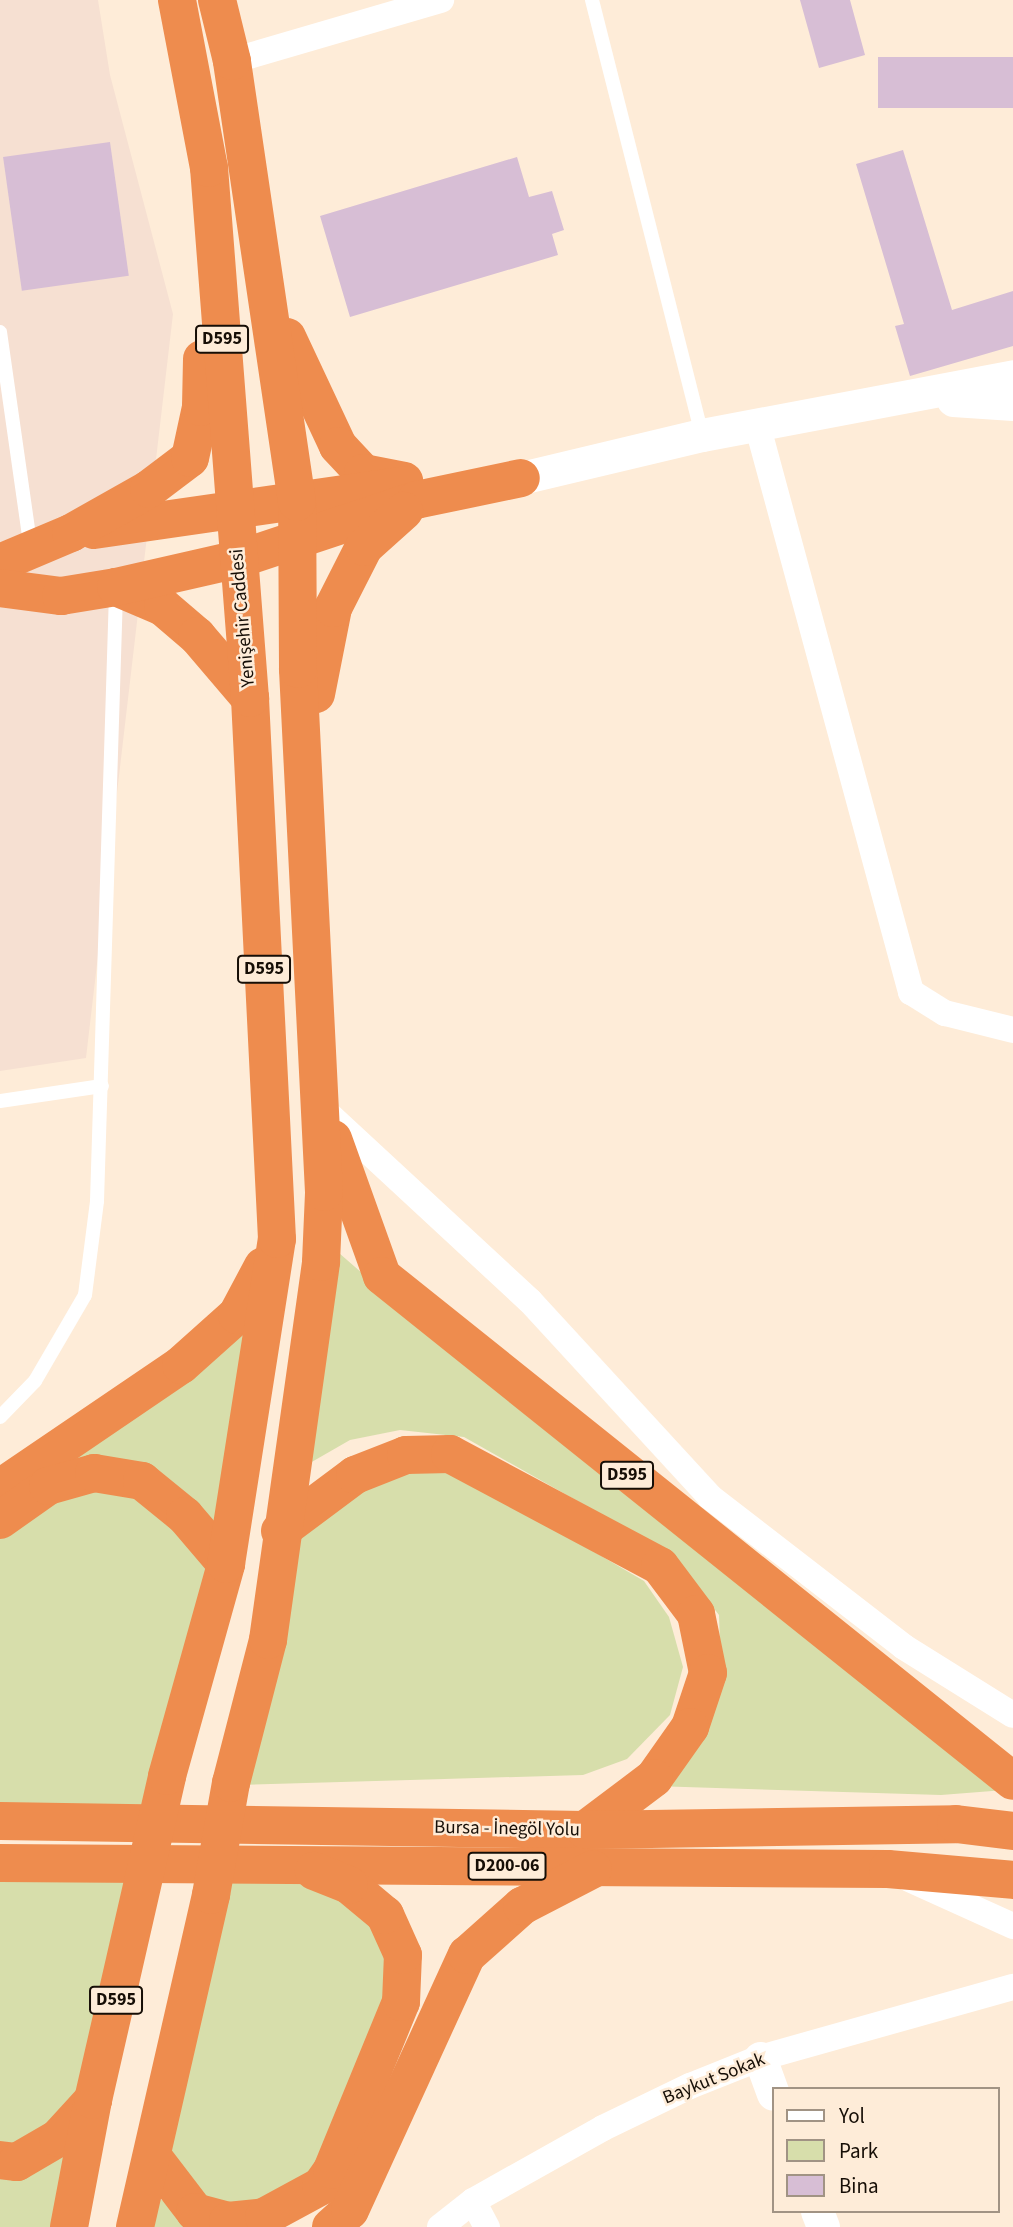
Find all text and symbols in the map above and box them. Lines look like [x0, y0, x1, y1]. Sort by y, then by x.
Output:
road number: D595 [194, 324, 250, 354]
street label: Yenişehir Caddesi [226, 548, 260, 688]
road number: D595 [236, 954, 292, 984]
road number: D595 [599, 1460, 655, 1490]
street label: Bursa - İnegöl Yolu [434, 1816, 580, 1842]
road number: D200-06 [467, 1852, 547, 1880]
road number: D595 [88, 1986, 144, 2014]
street label: Baykut Sokak [660, 2048, 768, 2110]
legend [772, 2087, 999, 2213]
text: Yol [839, 2101, 865, 2131]
text: Park [839, 2136, 878, 2166]
text: Bina [839, 2171, 879, 2201]

